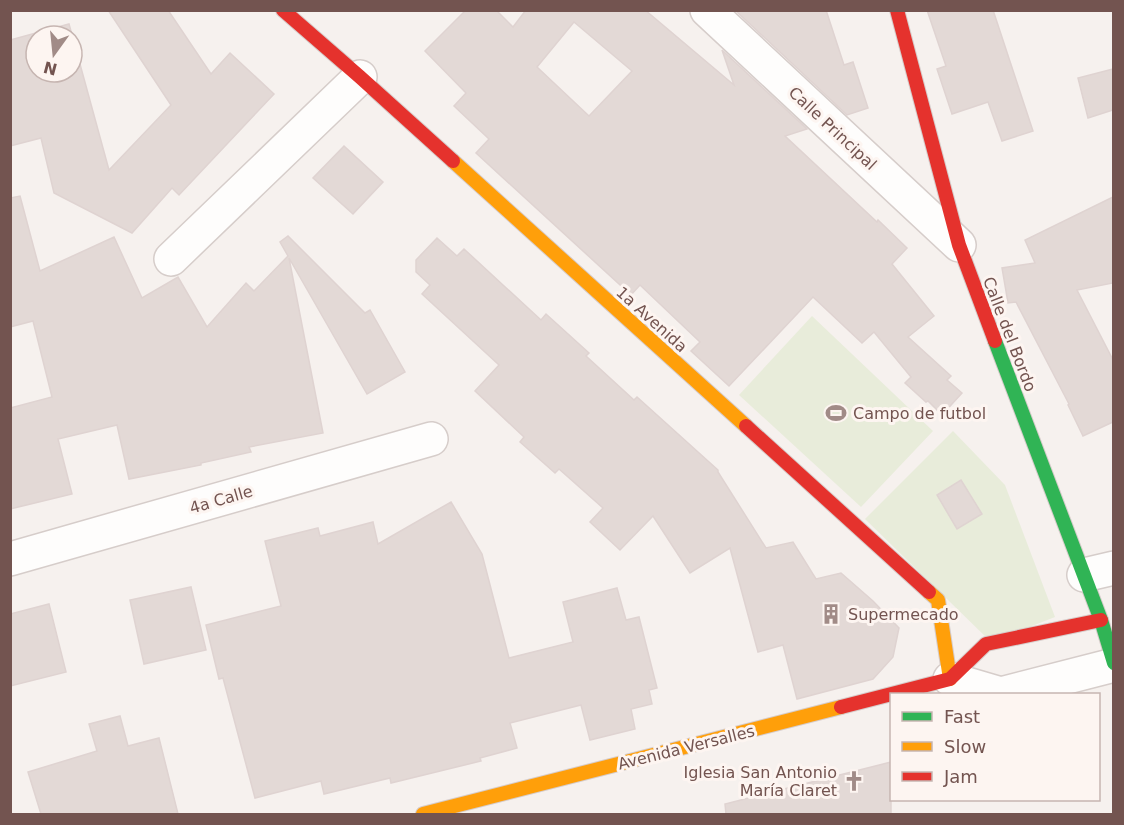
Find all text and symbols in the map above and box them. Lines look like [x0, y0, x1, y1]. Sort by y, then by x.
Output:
north arrow [24, 24, 84, 84]
text: N [41, 57, 59, 79]
street label: Calle Principal [785, 83, 880, 174]
street label: Calle del Bordo [979, 274, 1040, 394]
street label: 1a Avenida [612, 283, 691, 356]
sports icon: Campo de futbol [824, 401, 848, 425]
place label: Campo de futbol [853, 404, 986, 423]
street label: 4a Calle [187, 481, 255, 518]
building icon: Supermecado [819, 602, 843, 626]
place label: Supermecado [848, 605, 959, 624]
legend [890, 693, 1100, 801]
text: Fast [944, 706, 980, 727]
street label: Avenida Versalles [616, 721, 756, 774]
text: Slow [944, 736, 986, 757]
place label: Iglesia San Antonio María Claret [683, 763, 837, 800]
text: Jam [943, 766, 978, 787]
church icon: Iglesia San Antonio María Claret [842, 769, 866, 793]

